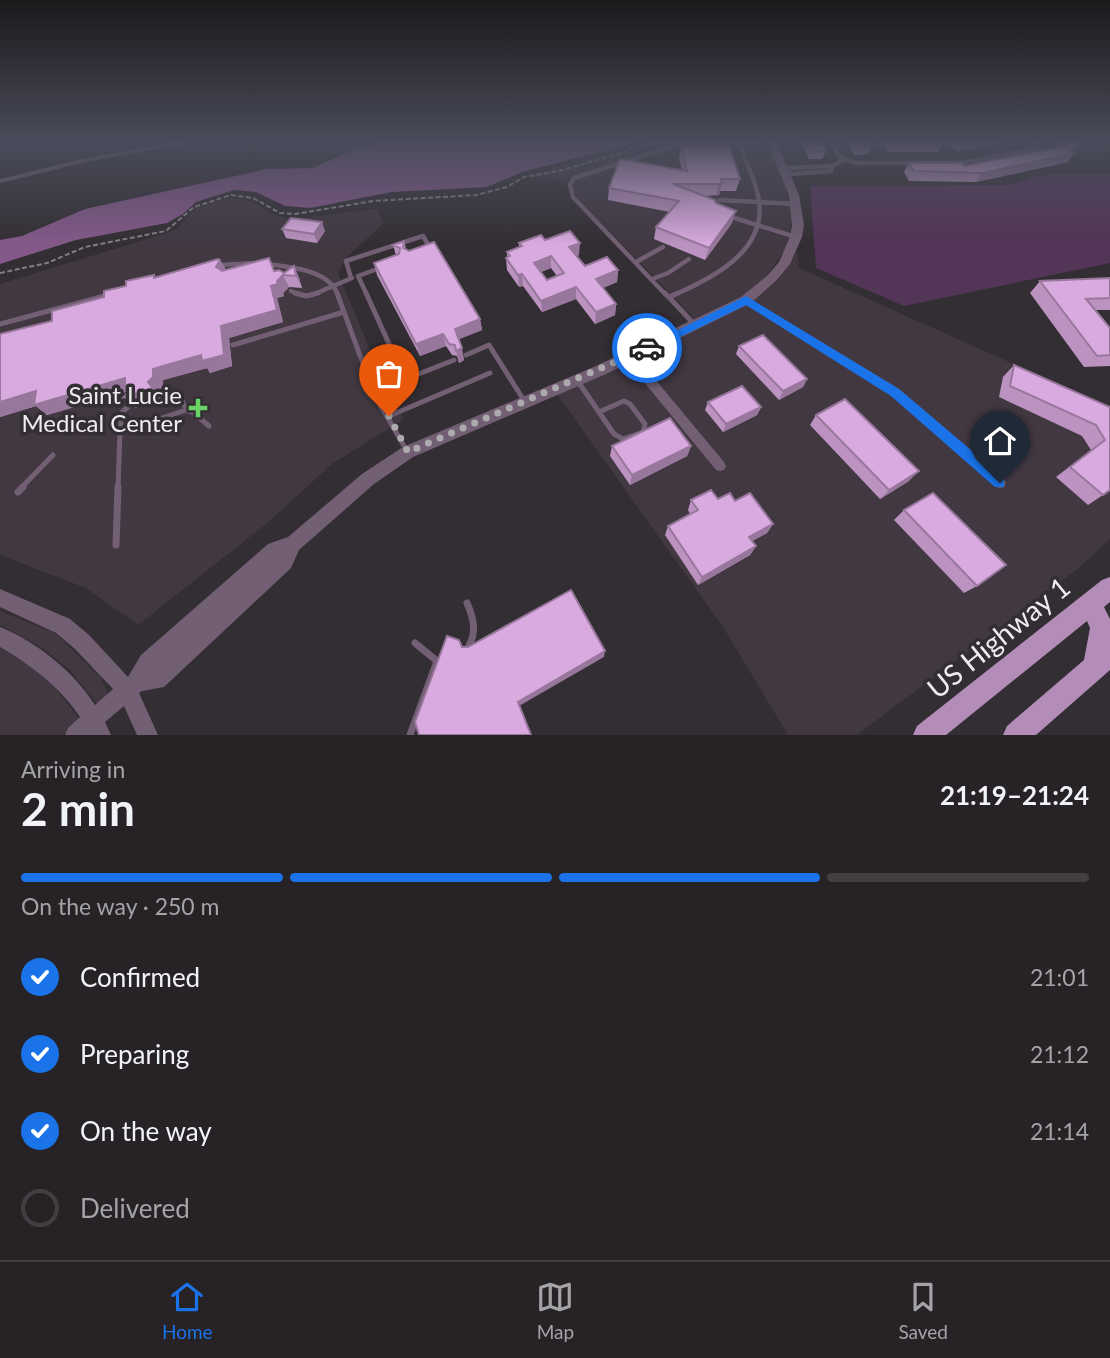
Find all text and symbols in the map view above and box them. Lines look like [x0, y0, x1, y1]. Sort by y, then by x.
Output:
courier [612, 313, 682, 383]
icon: car [628, 329, 666, 367]
pin [359, 344, 419, 416]
icon: bag [370, 355, 408, 393]
place label: Saint Lucie Medical Center [21, 380, 182, 437]
marker: Saint Lucie Medical Center [188, 398, 208, 418]
pin [970, 411, 1030, 483]
icon: home [981, 422, 1019, 460]
street label: US Highway 1 [920, 569, 1076, 705]
text: Arriving in [21, 755, 125, 783]
text: 21:19–21:24 [940, 779, 1089, 811]
text: 2 min [21, 781, 135, 836]
text: On the way · 250 m [21, 892, 220, 920]
icon: check [21, 958, 59, 996]
text: Confirmed [80, 961, 200, 993]
text: 21:01 [1030, 963, 1089, 991]
icon: check [21, 1035, 59, 1073]
text: Preparing [80, 1038, 189, 1070]
text: 21:12 [1030, 1040, 1089, 1068]
icon: check [21, 1112, 59, 1150]
text: On the way [80, 1115, 212, 1147]
text: 21:14 [1030, 1117, 1089, 1145]
text: Delivered [80, 1192, 190, 1224]
tab: Home [162, 1278, 213, 1343]
tab: Map [536, 1278, 574, 1343]
tab: Saved [898, 1278, 948, 1343]

